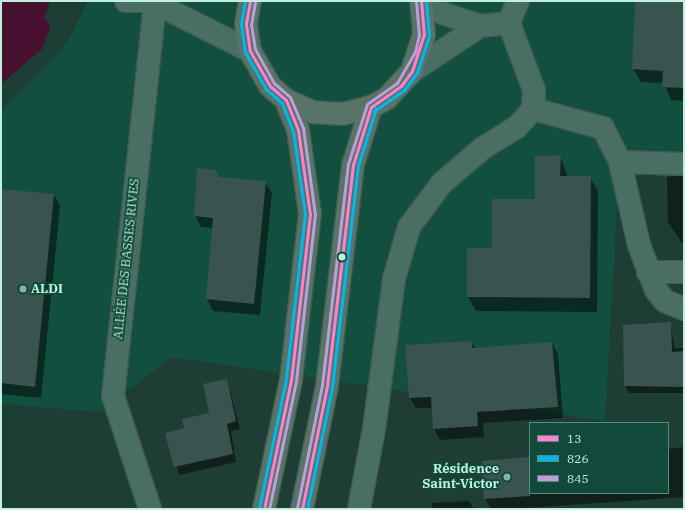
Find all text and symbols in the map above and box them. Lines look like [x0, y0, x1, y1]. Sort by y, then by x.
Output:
street label: ALLÉE DES BASSES RIVES [111, 178, 143, 340]
unlabelled marker [337, 252, 347, 262]
place label: ALDI [31, 281, 63, 297]
marker: ALDI [18, 284, 28, 294]
legend [529, 422, 669, 494]
text: 13 [567, 431, 581, 446]
text: 826 [567, 451, 589, 466]
place label: Résidence Saint-Victor [422, 462, 499, 493]
text: 845 [567, 471, 589, 486]
marker: Résidence Saint-Victor [502, 472, 512, 482]

